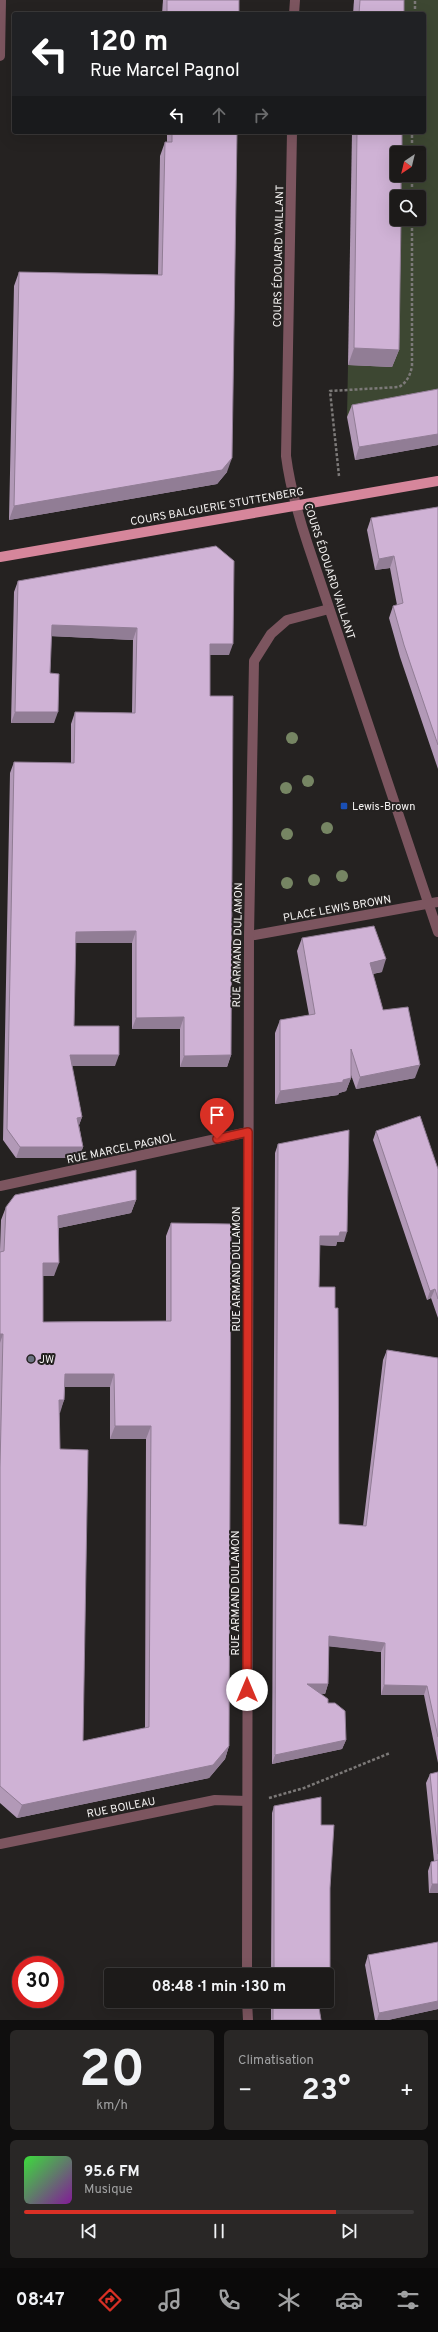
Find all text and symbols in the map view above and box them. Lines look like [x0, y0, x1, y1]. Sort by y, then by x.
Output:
text: 120 m [90, 25, 168, 61]
icon: left [24, 28, 76, 80]
text: Rue Marcel Pagnol [90, 60, 240, 83]
icon: left [166, 104, 188, 126]
icon: ahead [208, 104, 230, 126]
icon: right [250, 104, 272, 126]
north arrow [390, 146, 426, 182]
map controls [390, 146, 426, 226]
street label: COURS ÉDOUARD VAILLANT [270, 185, 287, 327]
button: search [390, 190, 426, 226]
street label: COURS BALGUERIE STUTTENBERG [129, 485, 305, 529]
street label: COURS ÉDOUARD VAILLANT [300, 501, 359, 641]
place label: Lewis-Brown [352, 800, 415, 814]
marker: Lewis-Brown [339, 801, 349, 811]
street label: RUE ARMAND DULAMON [230, 882, 246, 1008]
street label: PLACE LEWIS BROWN [282, 893, 392, 925]
pin [200, 1098, 234, 1139]
icon: arrive [206, 1104, 228, 1126]
street label: RUE MARCEL PAGNOL [65, 1131, 177, 1167]
street label: RUE ARMAND DULAMON [230, 1206, 244, 1332]
place label: JW [39, 1353, 54, 1367]
marker: JW [26, 1354, 36, 1364]
street label: RUE ARMAND DULAMON [229, 1530, 243, 1656]
position arrow [226, 1669, 268, 1711]
street label: RUE BOILEAU [86, 1794, 157, 1821]
speed limit sign: 30 [12, 1956, 64, 2008]
text: 08:48 · 1 min · 130 m [152, 1978, 286, 1997]
text: 20 [79, 2039, 145, 2105]
text: Climatisation [238, 2053, 314, 2069]
text: 23° [302, 2073, 350, 2110]
text: − [238, 2078, 252, 2105]
text: + [400, 2078, 414, 2105]
text: km/h [96, 2098, 128, 2114]
text: 95.6 FM [84, 2163, 140, 2182]
text: Musique [84, 2182, 133, 2198]
icon: previous [78, 2220, 100, 2242]
icon: pause [208, 2220, 230, 2242]
icon: next [338, 2220, 360, 2242]
icon: directions [96, 2286, 124, 2314]
icon: music [156, 2286, 184, 2314]
icon: phone [215, 2286, 243, 2314]
icon: climate [275, 2286, 303, 2314]
icon: car [335, 2286, 363, 2314]
icon: filters [394, 2286, 422, 2314]
text: 08:47 [16, 2289, 65, 2312]

